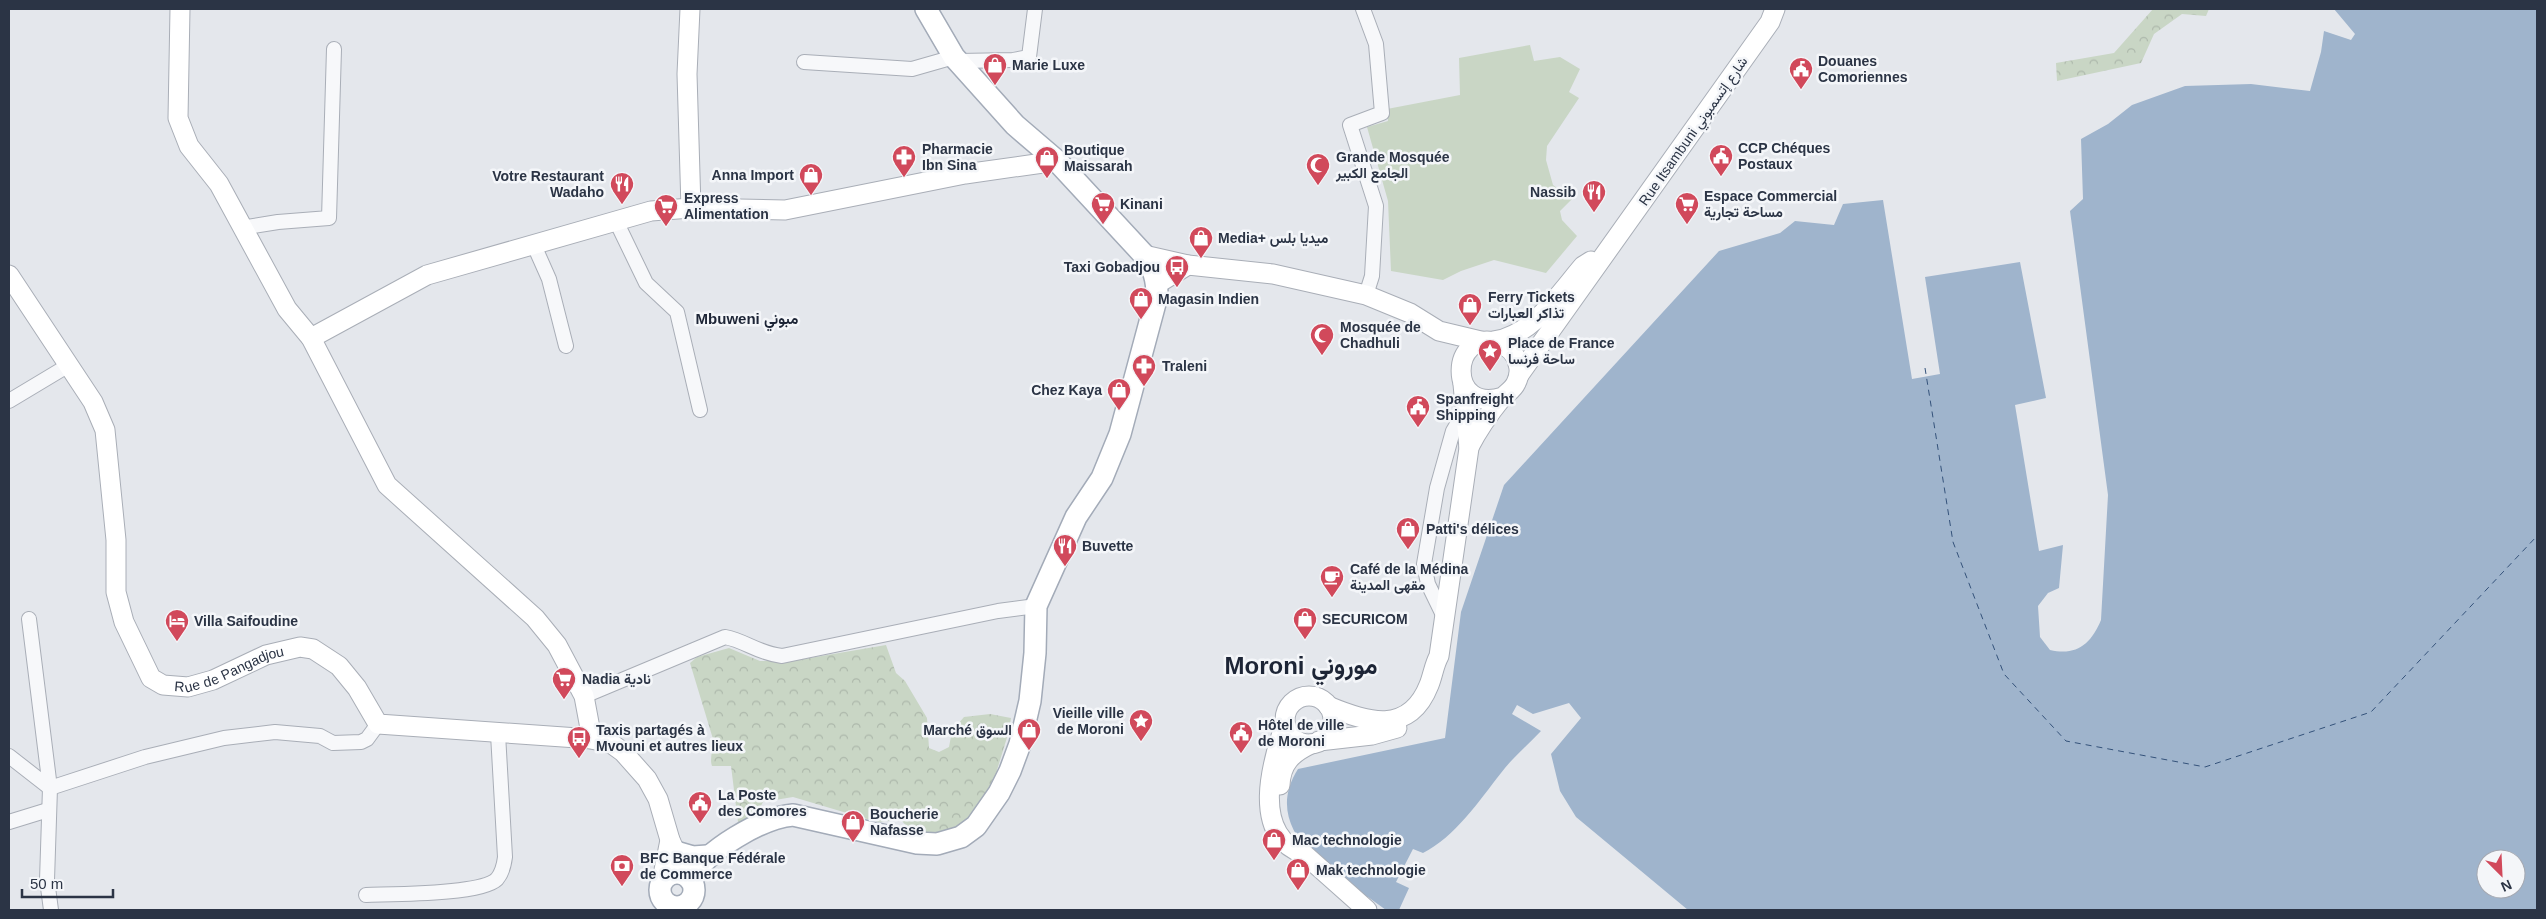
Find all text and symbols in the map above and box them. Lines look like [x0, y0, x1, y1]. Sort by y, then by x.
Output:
shop icon: Marie Luxe [982, 52, 1008, 86]
place label: Douanes Comoriennes [1818, 53, 1908, 85]
street label: Rue Itsambuni شارع إتسمبوني [1635, 54, 1754, 211]
public building icon: Douanes Comoriennes [1788, 56, 1814, 90]
place label: Marie Luxe [1012, 57, 1085, 73]
place label: CCP Chéques Postaux [1738, 140, 1831, 172]
place label: Pharmacie Ibn Sina [922, 141, 993, 173]
place label: Boutique Maissarah [1064, 142, 1132, 174]
public building icon: CCP Chéques Postaux [1708, 143, 1734, 177]
pharmacy icon: Pharmacie Ibn Sina [891, 144, 917, 178]
shop icon: Boutique Maissarah [1034, 145, 1060, 179]
place label: Grande Mosquée الجامع الكبير [1335, 149, 1450, 183]
mosque icon: Grande Mosquée الجامع الكبير [1305, 152, 1331, 186]
shop icon: Anna Import [798, 162, 824, 196]
place label: Anna Import [712, 167, 794, 183]
place label: Votre Restaurant Wadaho [492, 168, 604, 200]
restaurant icon: Votre Restaurant Wadaho [609, 171, 635, 205]
restaurant icon: Nassib [1581, 179, 1607, 213]
place label: Nassib [1530, 184, 1576, 200]
place label: Espace Commercial مساحة تجارية [1704, 188, 1837, 221]
place label: Express Alimentation [684, 190, 769, 222]
supermarket icon: Kinani [1090, 191, 1116, 225]
supermarket icon: Espace Commercial مساحة تجارية [1674, 191, 1700, 225]
supermarket icon: Express Alimentation [653, 193, 679, 227]
place label: Kinani [1120, 196, 1163, 212]
shop icon: Media+ ميديا بلس [1188, 225, 1214, 259]
place label: Media+ ميديا بلس [1218, 230, 1329, 247]
bus stop icon: Taxi Gobadjou [1164, 254, 1190, 288]
place label: Taxi Gobadjou [1064, 259, 1160, 275]
shop icon: Magasin Indien [1128, 286, 1154, 320]
place label: Ferry Tickets تذاكر العبارات [1488, 289, 1575, 322]
place label: Magasin Indien [1158, 291, 1259, 307]
shop icon: Ferry Tickets تذاكر العبارات [1457, 292, 1483, 326]
district label: Mbuweni مبوني [696, 310, 798, 332]
place label: Mosquée de Chadhuli [1340, 319, 1421, 351]
mosque icon: Mosquée de Chadhuli [1309, 322, 1335, 356]
place label: Place de France ساحة فرنسا [1508, 335, 1615, 368]
place icon: Place de France ساحة فرنسا [1477, 338, 1503, 372]
pharmacy icon: Traleni [1131, 353, 1157, 387]
place label: Traleni [1162, 358, 1207, 374]
shop icon: Chez Kaya [1106, 377, 1132, 411]
place label: Chez Kaya [1031, 382, 1102, 398]
place label: Spanfreight Shipping [1436, 391, 1514, 423]
public building icon: Spanfreight Shipping [1405, 394, 1431, 428]
shop icon: Patti's délices [1395, 516, 1421, 550]
place label: Patti's délices [1426, 521, 1519, 537]
restaurant icon: Buvette [1052, 533, 1078, 567]
place label: Buvette [1082, 538, 1134, 554]
place label: Café de la Médina مقهى المدينة [1350, 561, 1468, 594]
cafe icon: Café de la Médina مقهى المدينة [1319, 564, 1345, 598]
shop icon: SECURICOM [1292, 606, 1318, 640]
hotel icon: Villa Saifoudine [164, 608, 190, 642]
place label: SECURICOM [1322, 611, 1408, 627]
place label: Villa Saifoudine [194, 613, 298, 629]
street label: Rue de Pangadjou [174, 643, 285, 696]
district label: Moroni موروني [1225, 652, 1377, 686]
supermarket icon: Nadia نادية [551, 666, 577, 700]
place label: Nadia نادية [582, 671, 651, 688]
place label: Vieille ville de Moroni [1053, 705, 1124, 737]
place icon: Vieille ville de Moroni [1128, 708, 1154, 742]
shop icon: Marché السوق [1016, 717, 1042, 751]
place label: Hôtel de ville de Moroni [1258, 717, 1345, 749]
public building icon: Hôtel de ville de Moroni [1228, 720, 1254, 754]
place label: Taxis partagés à Mvouni et autres lieux [596, 722, 743, 754]
place label: Marché السوق [923, 722, 1012, 739]
bus stop icon: Taxis partagés à Mvouni et autres lieux [566, 725, 592, 759]
place label: La Poste des Comores [718, 787, 807, 819]
public building icon: La Poste des Comores [687, 790, 713, 824]
place label: Boucherie Nafasse [870, 806, 939, 838]
shop icon: Boucherie Nafasse [840, 809, 866, 843]
shop icon: Mac technologie [1261, 827, 1287, 861]
place label: Mac technologie [1292, 832, 1402, 848]
north arrow [2476, 849, 2526, 899]
place label: BFC Banque Fédérale de Commerce [640, 850, 786, 882]
bank icon: BFC Banque Fédérale de Commerce [609, 853, 635, 887]
shop icon: Mak technologie [1285, 857, 1311, 891]
place label: Mak technologie [1316, 862, 1426, 878]
scale bar [22, 866, 114, 898]
text: 50 m [30, 875, 63, 892]
text: N [2498, 877, 2514, 895]

